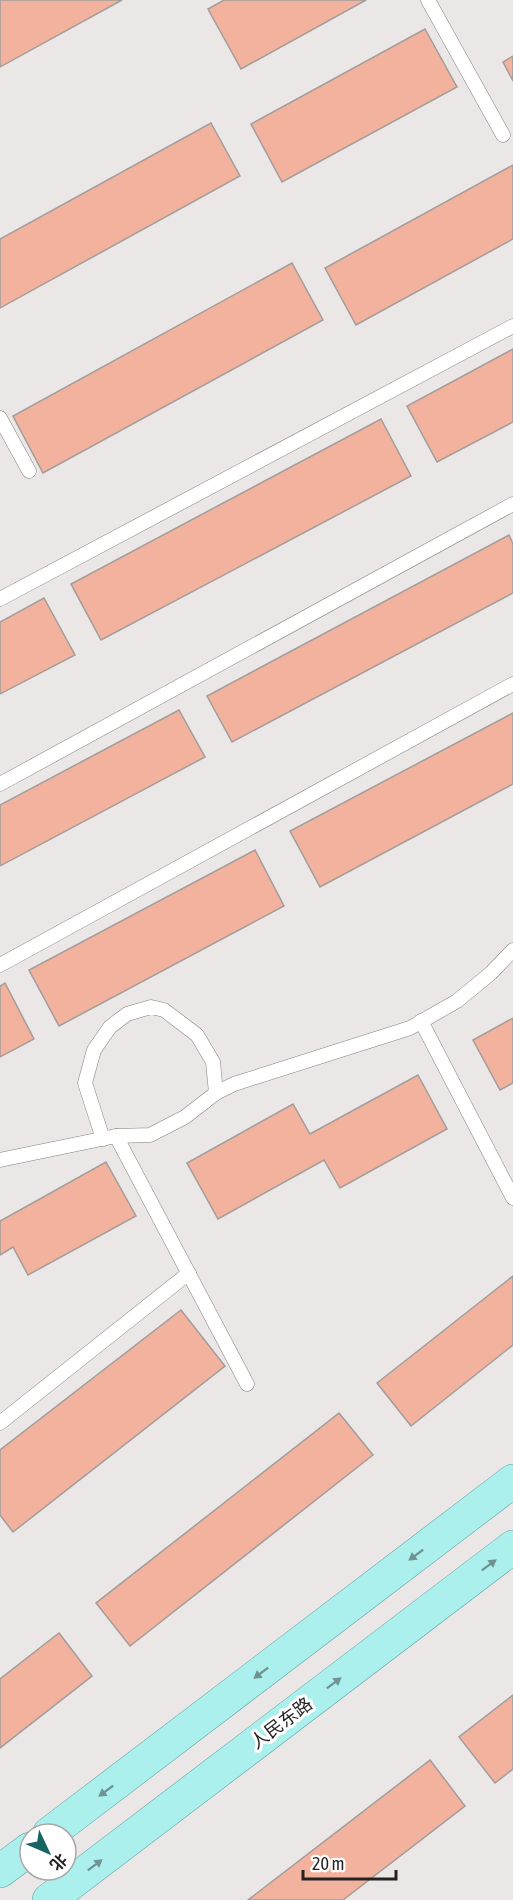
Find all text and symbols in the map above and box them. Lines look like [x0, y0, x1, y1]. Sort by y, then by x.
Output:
one-way arrow [409, 1549, 425, 1561]
one-way arrow [481, 1559, 497, 1571]
one-way arrow [253, 1667, 269, 1679]
one-way arrow [326, 1677, 342, 1689]
street label: 人民东路 [246, 1693, 316, 1753]
one-way arrow [98, 1785, 114, 1797]
north arrow [18, 1822, 78, 1882]
scale bar [303, 1843, 396, 1881]
text: 北 [47, 1850, 71, 1874]
text: 20 m [312, 1853, 344, 1874]
one-way arrow [87, 1858, 103, 1871]

